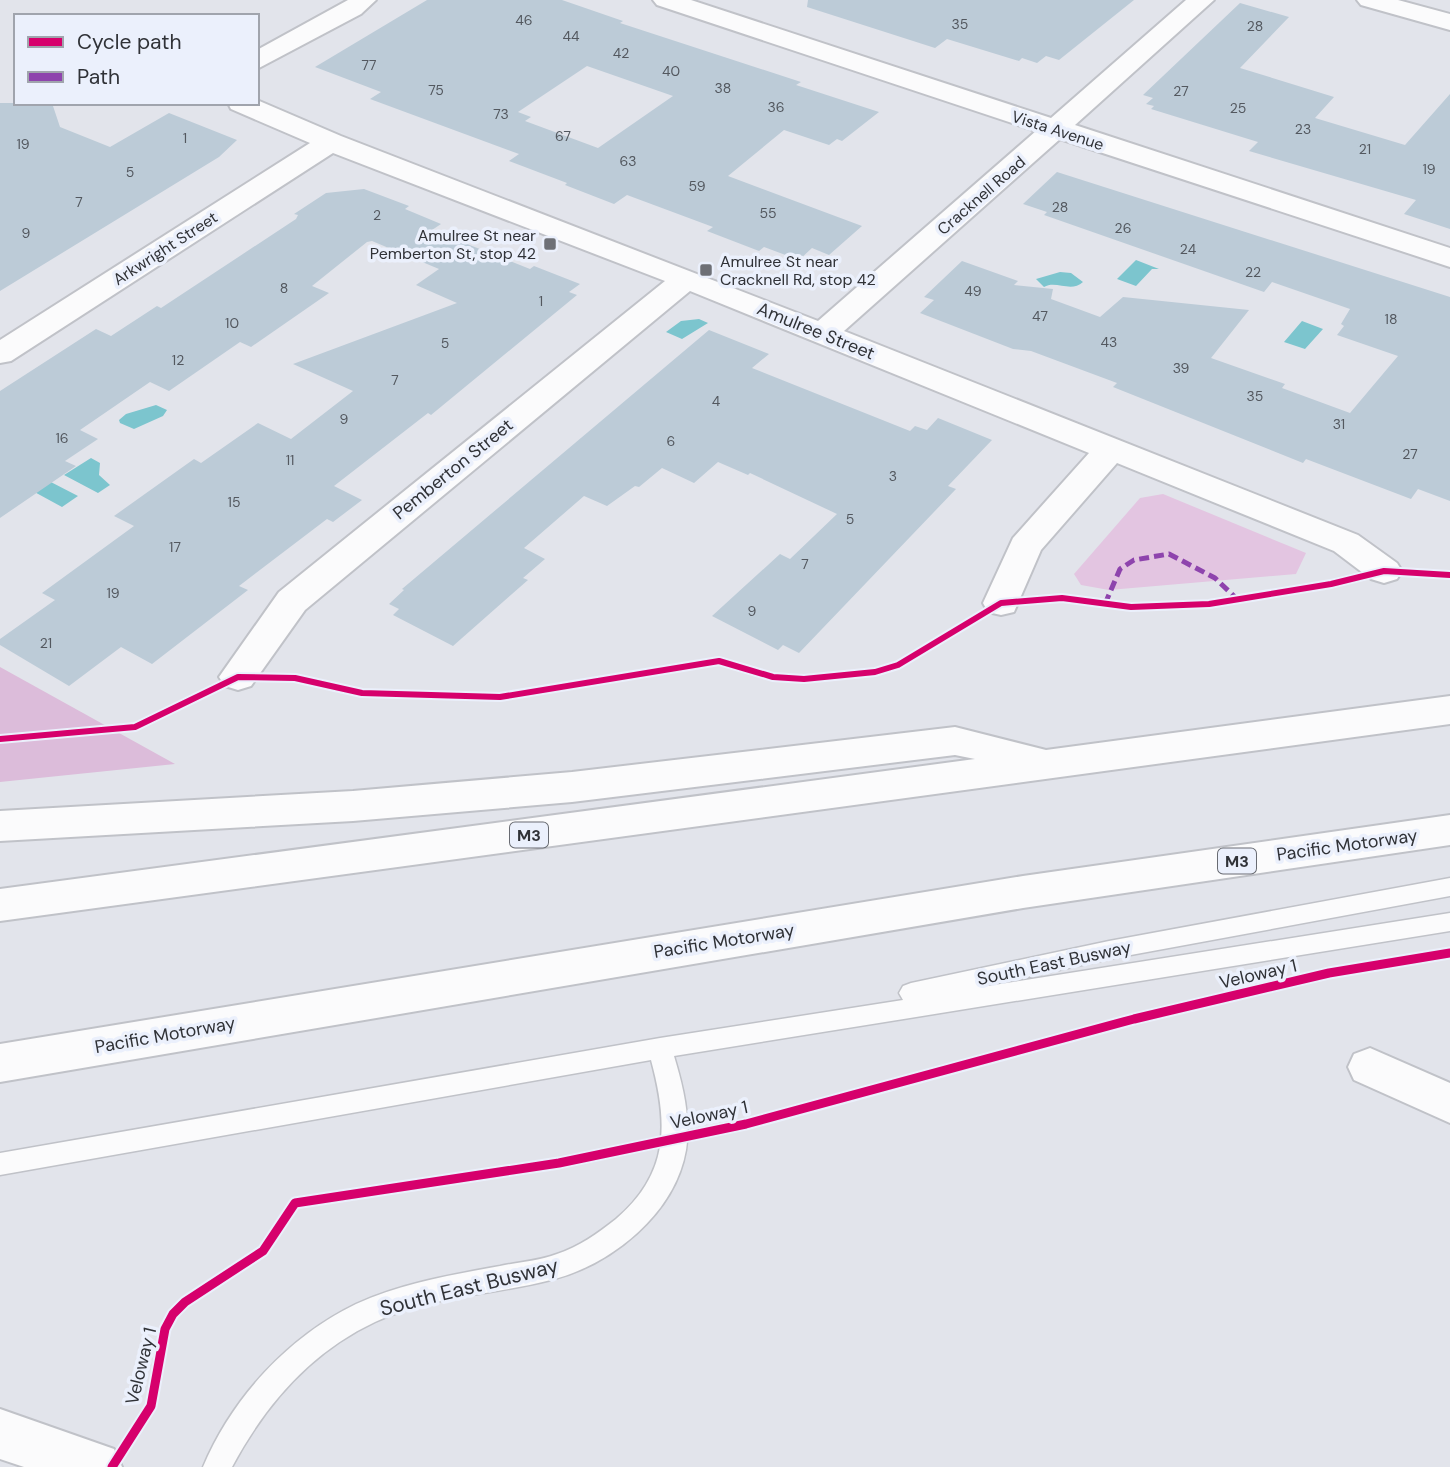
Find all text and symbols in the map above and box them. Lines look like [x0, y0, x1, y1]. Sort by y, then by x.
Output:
house number: 46 [515, 11, 533, 29]
legend [14, 14, 259, 105]
house number: 35 [952, 15, 968, 33]
house number: 28 [1247, 17, 1263, 35]
house number: 44 [563, 27, 580, 45]
text: Cycle path [77, 28, 182, 56]
house number: 42 [613, 44, 629, 62]
house number: 77 [362, 56, 376, 74]
house number: 40 [662, 62, 680, 80]
text: Path [77, 63, 120, 91]
house number: 38 [715, 79, 731, 97]
house number: 75 [428, 81, 444, 99]
house number: 27 [1173, 82, 1189, 100]
house number: 36 [767, 98, 785, 116]
house number: 25 [1230, 99, 1246, 117]
house number: 73 [493, 105, 509, 123]
street label: Vista Avenue [1009, 106, 1107, 155]
house number: 23 [1295, 120, 1311, 138]
house number: 67 [555, 127, 571, 145]
house number: 1 [183, 129, 187, 147]
house number: 19 [16, 135, 30, 153]
house number: 21 [1359, 140, 1371, 158]
street label: Cracknell Road [933, 151, 1030, 239]
house number: 63 [619, 152, 637, 170]
house number: 19 [1422, 160, 1436, 178]
house number: 5 [126, 163, 134, 181]
house number: 59 [689, 177, 706, 195]
house number: 7 [75, 193, 83, 211]
house number: 28 [1052, 198, 1068, 216]
house number: 55 [759, 204, 777, 222]
house number: 2 [373, 206, 381, 224]
street label: Arkwright Street [109, 207, 222, 290]
house number: 26 [1115, 219, 1131, 237]
house number: 9 [22, 224, 31, 242]
place label: Amulree St near Pemberton St, stop 42 [370, 225, 536, 264]
marker: Amulree St near Pemberton St, stop 42 [542, 236, 558, 252]
house number: 24 [1180, 240, 1197, 258]
place label: Amulree St near Cracknell Rd, stop 42 [720, 251, 876, 290]
marker: Amulree St near Cracknell Rd, stop 42 [698, 262, 714, 278]
house number: 22 [1245, 263, 1261, 281]
house number: 8 [280, 279, 288, 297]
house number: 49 [964, 282, 982, 300]
house number: 1 [539, 292, 543, 310]
street label: Amulree Street [754, 296, 878, 366]
house number: 47 [1032, 307, 1048, 325]
house number: 18 [1385, 310, 1397, 328]
house number: 10 [225, 314, 239, 332]
house number: 43 [1101, 333, 1117, 351]
house number: 5 [441, 334, 449, 352]
house number: 12 [172, 351, 184, 369]
house number: 39 [1173, 359, 1190, 377]
house number: 7 [391, 371, 399, 389]
house number: 35 [1247, 387, 1263, 405]
house number: 4 [712, 392, 721, 410]
house number: 9 [340, 410, 349, 428]
street label: Pemberton Street [388, 413, 518, 525]
house number: 31 [1333, 415, 1345, 433]
house number: 16 [55, 429, 69, 447]
house number: 6 [667, 432, 675, 450]
house number: 27 [1402, 445, 1418, 463]
house number: 11 [286, 451, 294, 469]
house number: 3 [889, 467, 897, 485]
house number: 15 [228, 493, 240, 511]
house number: 5 [846, 510, 854, 528]
house number: 17 [169, 538, 181, 556]
house number: 7 [801, 555, 809, 573]
house number: 19 [106, 584, 120, 602]
house number: 9 [748, 602, 757, 620]
house number: 21 [40, 634, 52, 652]
road number: M3 [510, 822, 548, 848]
street label: Pacific Motorway [1275, 823, 1419, 867]
road number: M3 [1218, 848, 1256, 874]
street label: Pacific Motorway [652, 918, 796, 964]
street label: South East Busway [975, 935, 1133, 991]
street label: Veloway 1 [1217, 953, 1299, 995]
street label: Pacific Motorway [93, 1011, 237, 1059]
street label: Veloway 1 [668, 1095, 750, 1135]
street label: South East Busway [377, 1251, 561, 1323]
street label: Veloway 1 [120, 1325, 162, 1407]

